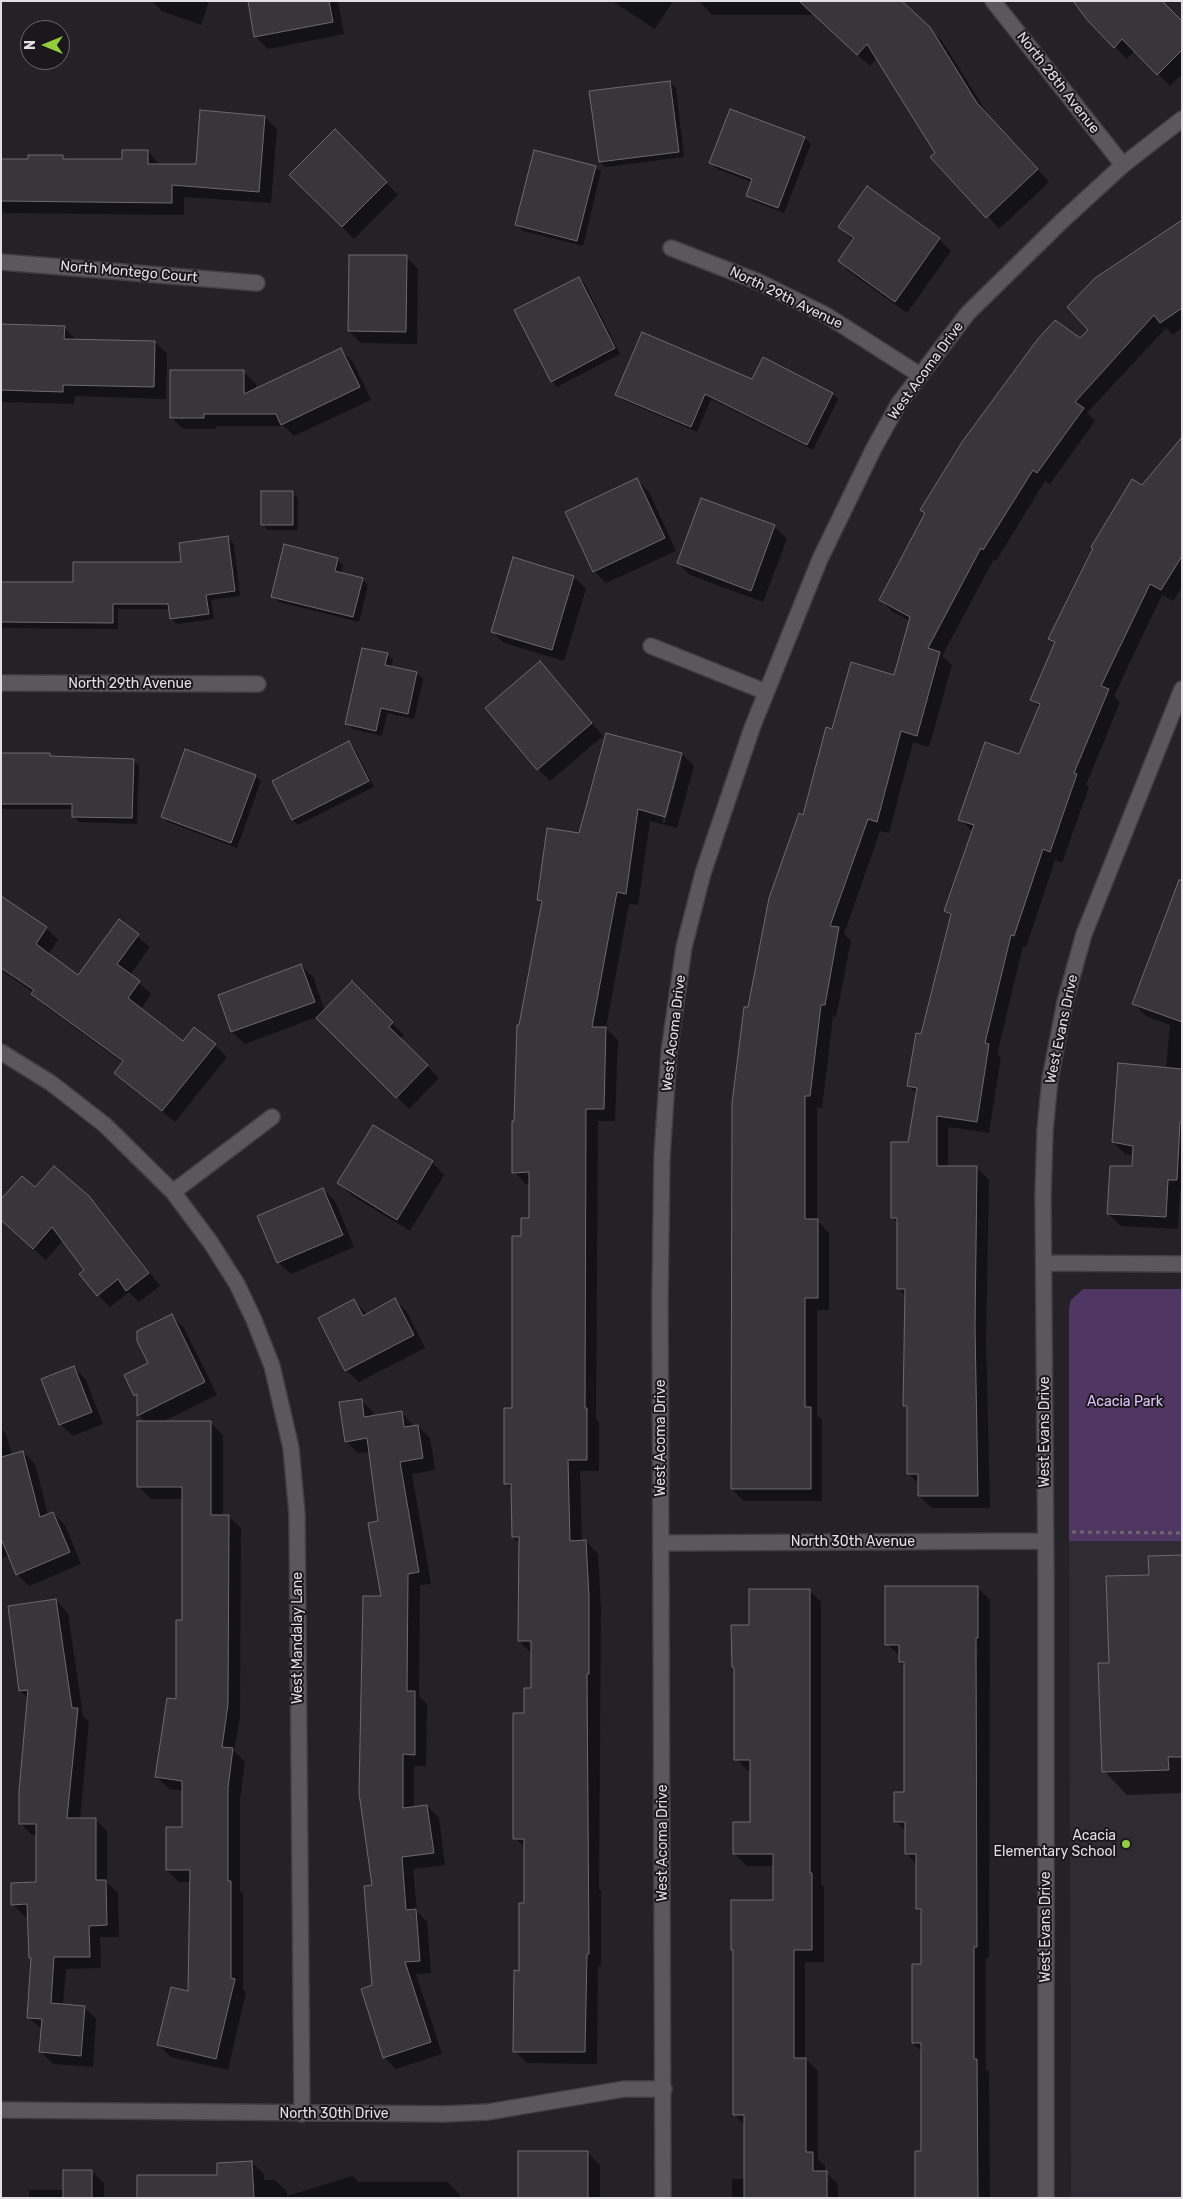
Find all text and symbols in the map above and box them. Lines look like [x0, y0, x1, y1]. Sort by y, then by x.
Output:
north arrow [20, 20, 70, 70]
street label: North 28th Avenue [1013, 29, 1103, 137]
text: N [22, 40, 39, 50]
street label: North Montego Court [60, 258, 198, 286]
street label: North 29th Avenue [727, 263, 845, 333]
street label: West Acoma Drive [885, 319, 967, 423]
street label: North 29th Avenue [68, 676, 192, 692]
street label: West Evans Drive [1042, 973, 1082, 1085]
street label: West Acoma Drive [659, 974, 689, 1092]
street label: West Evans Drive [1037, 1376, 1053, 1488]
street label: West Acoma Drive [653, 1379, 669, 1497]
park label: Acacia Park [1087, 1394, 1163, 1410]
street label: North 30th Avenue [791, 1534, 915, 1550]
street label: West Mandalay Lane [290, 1572, 306, 1704]
street label: West Acoma Drive [655, 1784, 671, 1902]
place label: Acacia Elementary School [993, 1828, 1116, 1860]
marker: Acacia Elementary School [1120, 1838, 1132, 1850]
street label: West Evans Drive [1038, 1871, 1054, 1983]
street label: North 30th Drive [280, 2106, 388, 2122]

